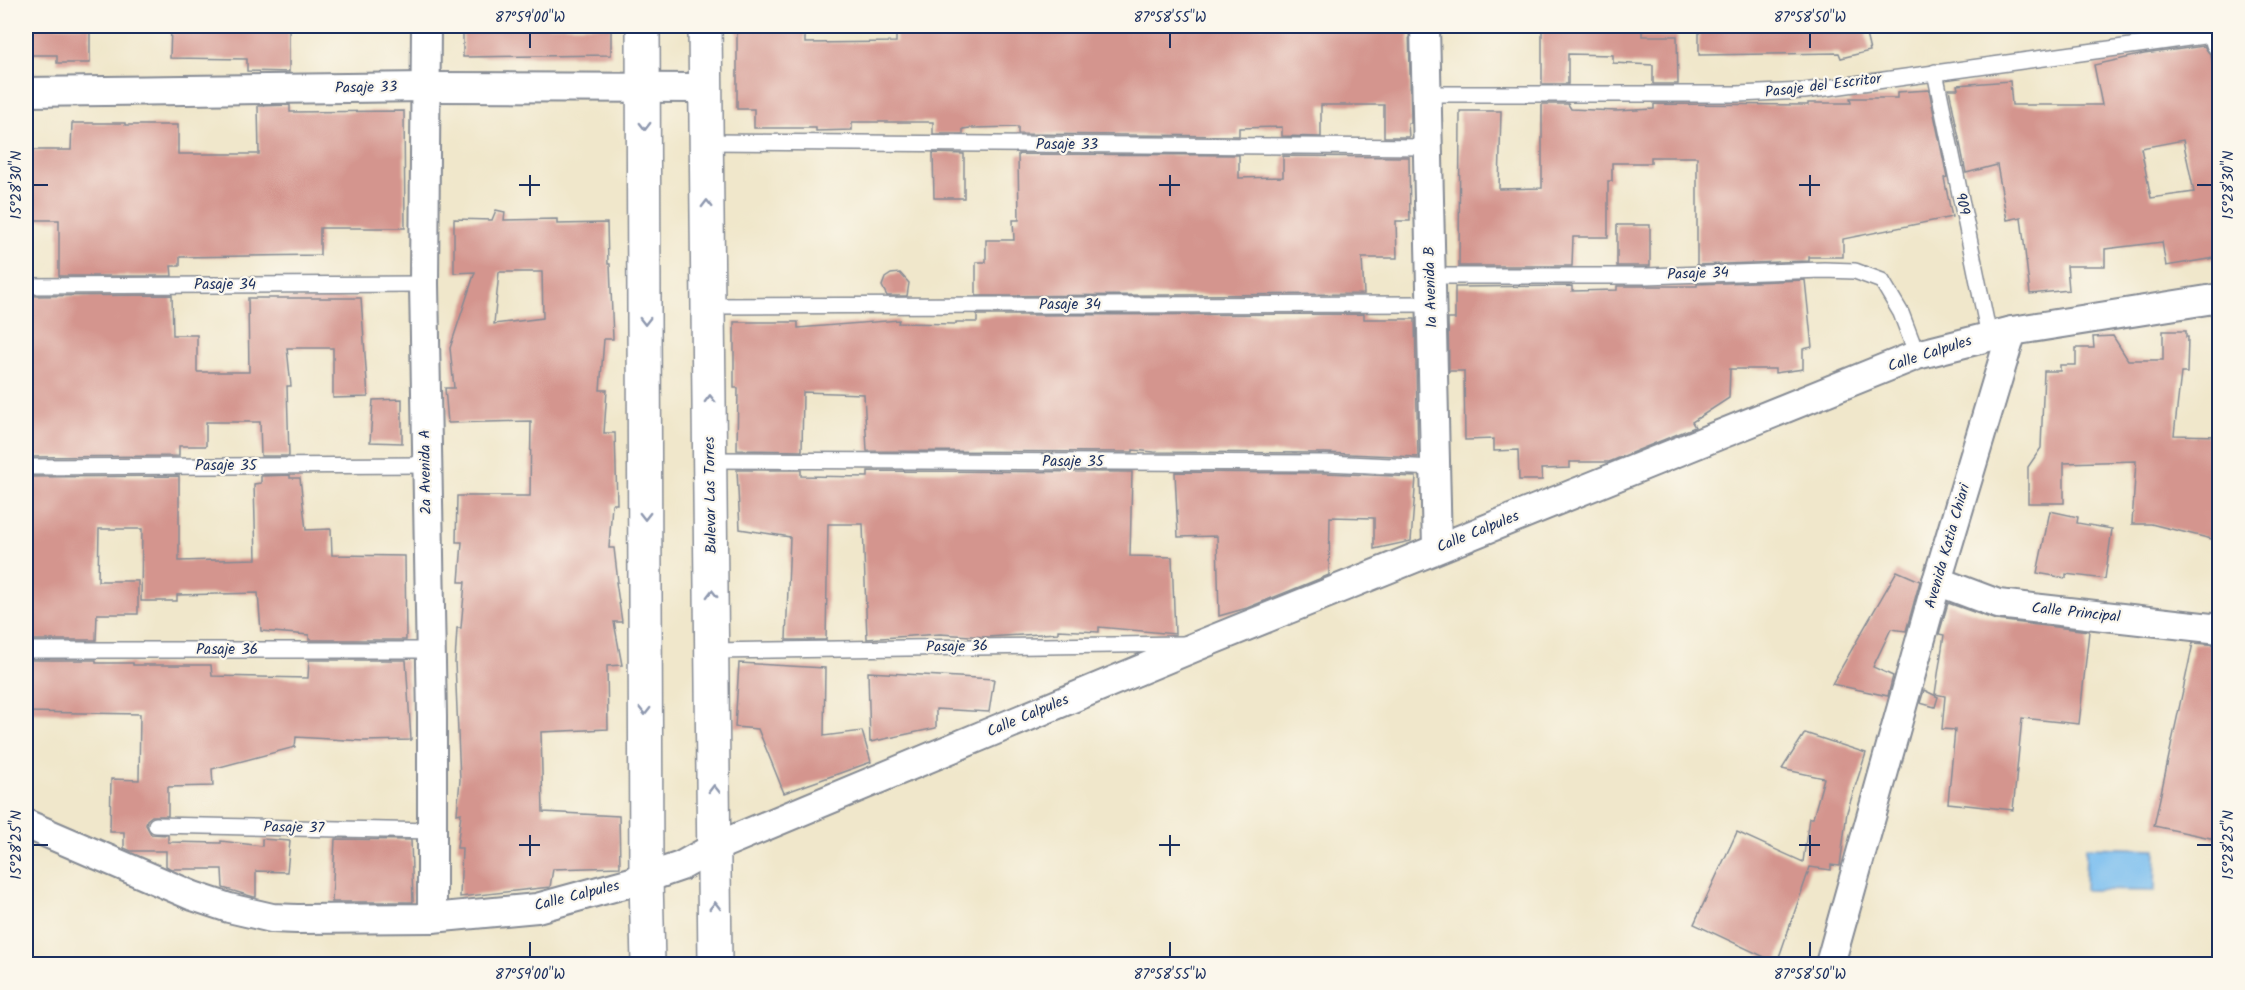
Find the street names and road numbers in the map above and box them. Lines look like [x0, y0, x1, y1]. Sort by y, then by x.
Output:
street label: Pasaje del Escritor [1763, 67, 1884, 105]
street label: Pasaje 33 [335, 75, 398, 101]
street label: Pasaje 33 [1036, 133, 1099, 157]
street label: 909 [1948, 191, 1976, 218]
street label: 1a Avenida B [1418, 246, 1444, 328]
street label: Pasaje 34 [1667, 261, 1729, 287]
street label: Pasaje 34 [194, 273, 256, 297]
street label: Pasaje 34 [1039, 293, 1101, 317]
street label: Calle Calpules [1885, 329, 1976, 379]
street label: 2a Avenida A [413, 429, 439, 515]
street label: Bulevar Las Torres [698, 436, 724, 554]
street label: Pasaje 35 [1042, 450, 1105, 474]
street label: Pasaje 35 [195, 454, 258, 478]
street label: Avenida Katia Chiari [1919, 479, 1978, 611]
street label: Calle Calpules [1433, 504, 1523, 559]
street label: Calle Principal [2031, 596, 2122, 630]
street label: Pasaje 36 [926, 634, 988, 660]
street label: Pasaje 36 [196, 638, 258, 662]
street label: Calle Calpules [983, 688, 1073, 744]
street label: Pasaje 37 [263, 815, 326, 841]
street label: Calle Calpules [532, 874, 623, 918]

